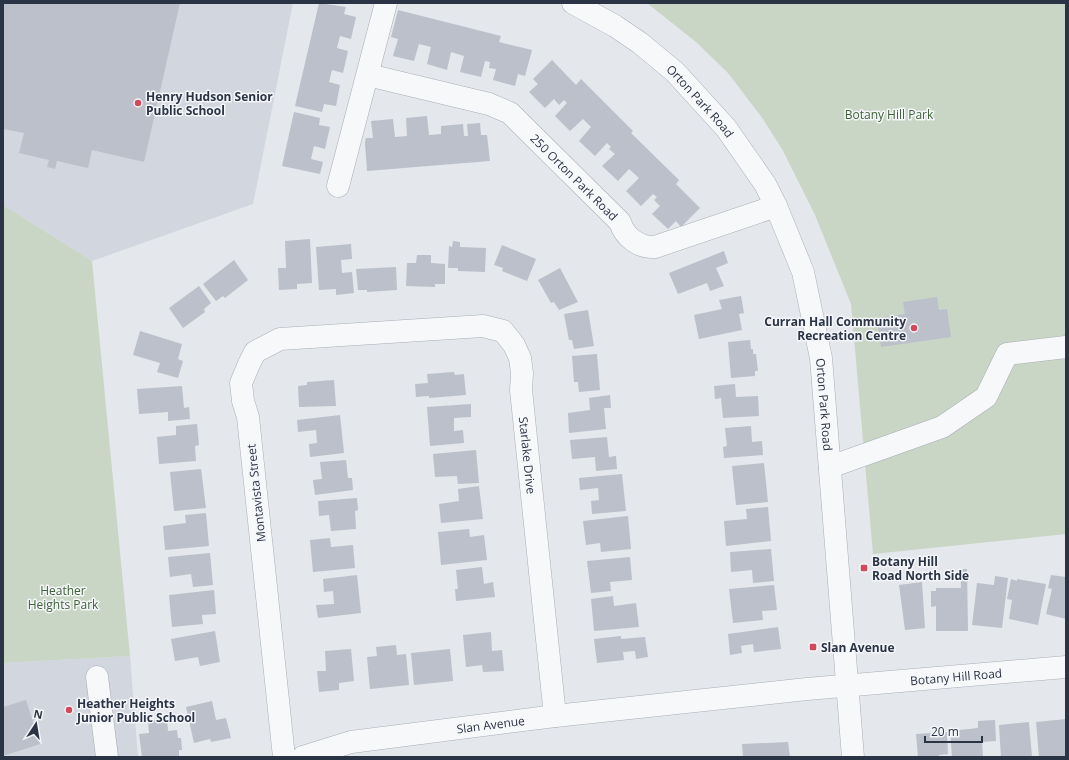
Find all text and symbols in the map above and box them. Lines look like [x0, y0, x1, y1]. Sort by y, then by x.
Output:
street label: Orton Park Road [663, 60, 738, 140]
place label: Henry Hudson Senior Public School [146, 88, 273, 119]
marker: Henry Hudson Senior Public School [133, 98, 143, 108]
park label: Botany Hill Park [845, 106, 934, 123]
street label: 250 Orton Park Road [527, 130, 622, 224]
place label: Curran Hall Community Recreation Centre [764, 313, 906, 344]
marker: Curran Hall Community Recreation Centre [909, 323, 919, 333]
street label: Orton Park Road [813, 357, 837, 452]
street label: Starlake Drive [515, 416, 540, 495]
street label: Montavista Street [242, 443, 270, 543]
place label: Botany Hill Road North Side [872, 553, 969, 584]
marker: Botany Hill Road North Side [859, 563, 869, 573]
park label: Heather Heights Park [28, 582, 99, 613]
place label: Slan Avenue [821, 639, 895, 656]
marker: Slan Avenue [808, 642, 818, 652]
street label: Botany Hill Road [909, 664, 1003, 689]
place label: Heather Heights Junior Public School [76, 695, 195, 726]
north arrow [16, 704, 56, 744]
text: N [32, 705, 44, 722]
marker: Heather Heights Junior Public School [64, 705, 74, 715]
street label: Slan Avenue [455, 711, 526, 737]
scale bar [925, 718, 982, 744]
text: 20 m [931, 723, 959, 740]

